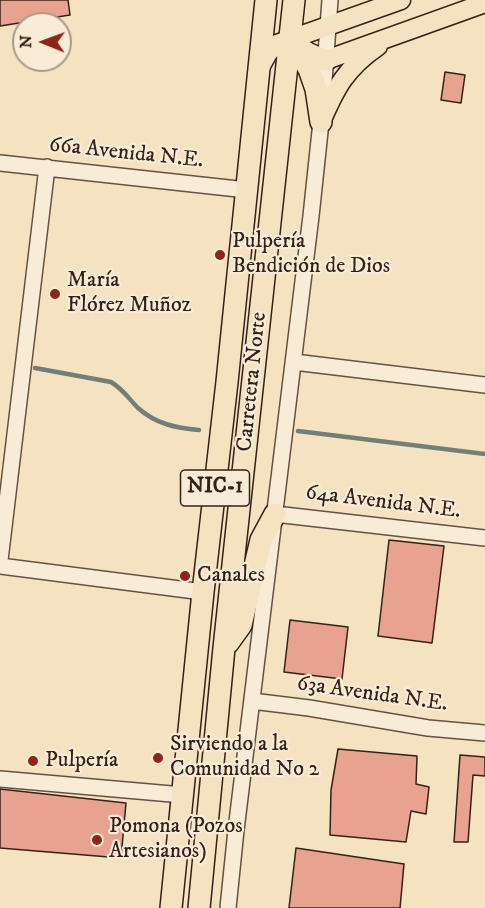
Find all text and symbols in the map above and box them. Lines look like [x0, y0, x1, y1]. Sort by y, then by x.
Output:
north arrow [12, 12, 72, 72]
text: N [16, 35, 36, 48]
street label: 66a Avenida N.E. [48, 133, 204, 175]
place label: Pulpería Bendición de Dios [232, 229, 390, 280]
marker: Pulpería Bendición de Dios [213, 248, 227, 262]
place label: María Flórez Muñoz [67, 268, 191, 320]
marker: María Flórez Muñoz [48, 287, 62, 301]
street label: Carretera Norte [233, 311, 273, 453]
road number: NIC-1 [180, 470, 250, 506]
street label: 64a Avenida N.E. [304, 480, 462, 526]
place label: Canales [197, 563, 265, 589]
marker: Canales [178, 569, 192, 583]
street label: 63a Avenida N.E. [295, 671, 449, 719]
place label: Sirviendo a la Comunidad No 2 [170, 732, 319, 784]
place label: Pulpería [45, 748, 118, 774]
marker: Sirviendo a la Comunidad No 2 [151, 751, 165, 765]
marker: Pulpería [26, 754, 40, 768]
place label: Pomona (Pozos Artesianos) [109, 814, 243, 866]
marker: Pomona (Pozos Artesianos) [90, 833, 104, 847]

